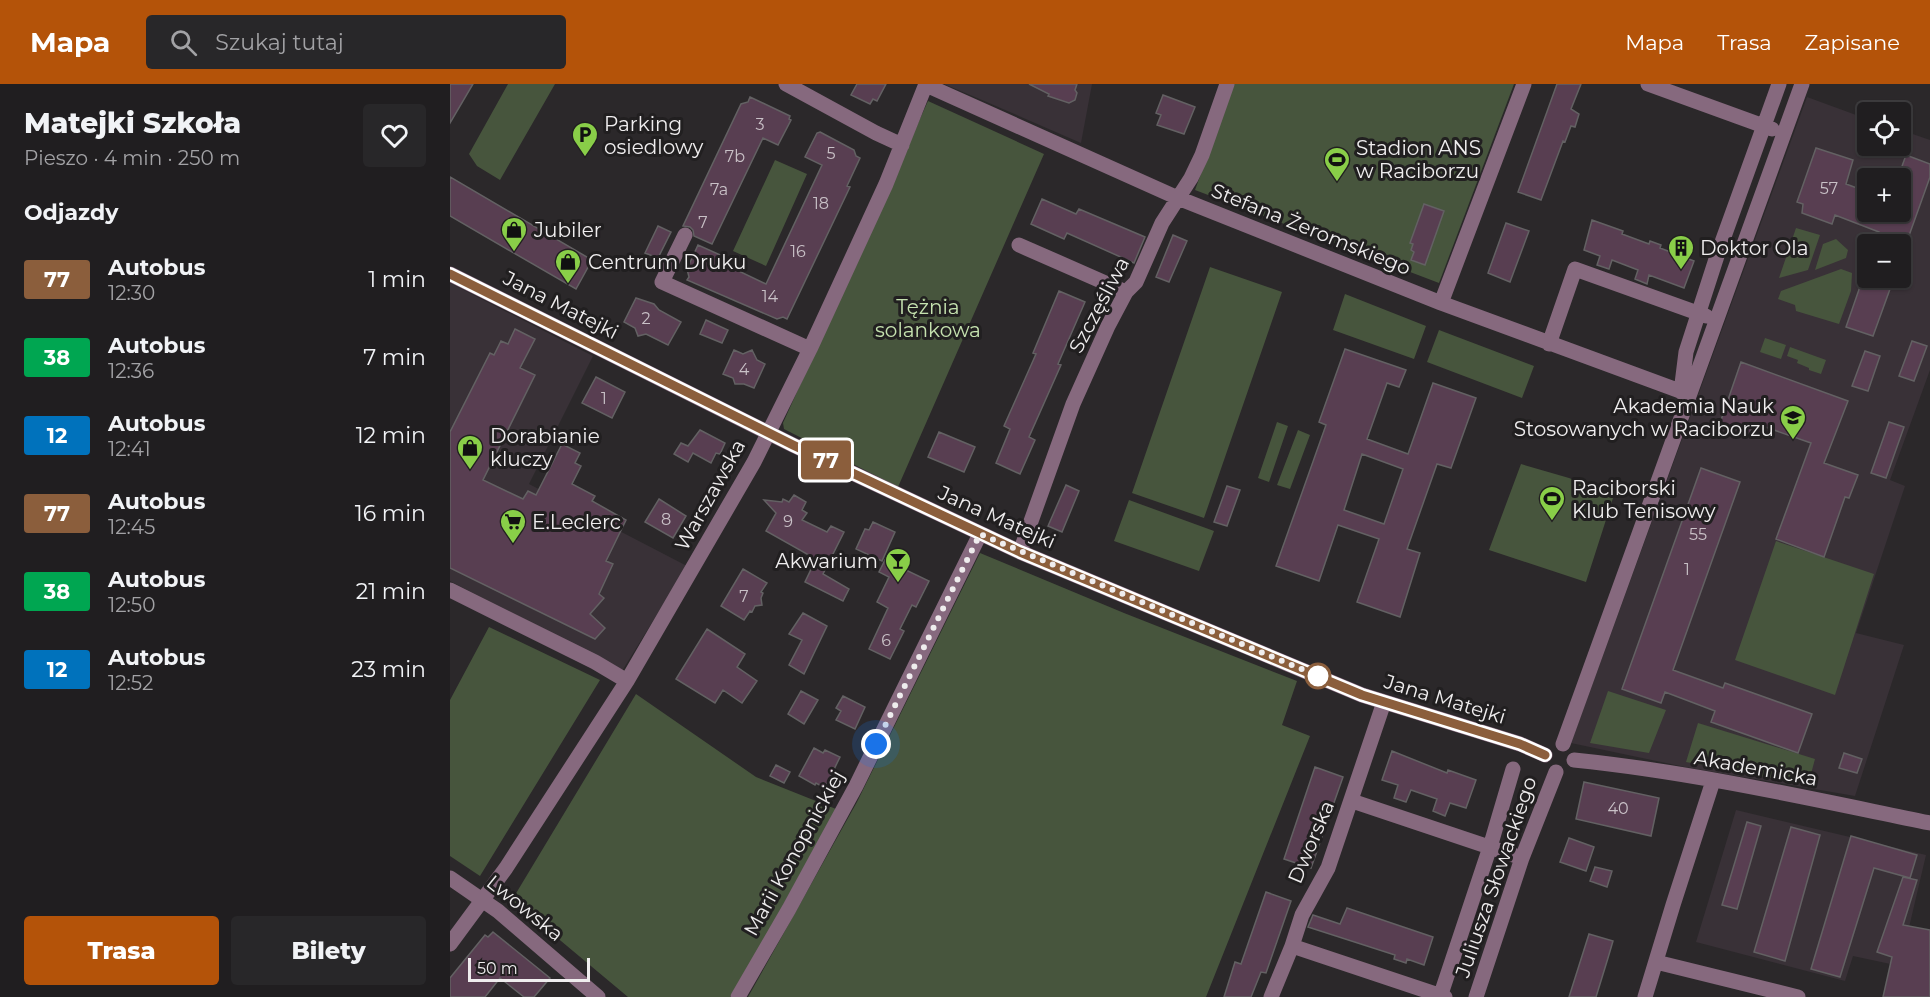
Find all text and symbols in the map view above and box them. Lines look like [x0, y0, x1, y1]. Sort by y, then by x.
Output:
search box [146, 15, 566, 69]
text: Mapa [30, 25, 110, 59]
icon: search [167, 26, 200, 59]
text: Szukaj tutaj [215, 29, 344, 56]
text: Mapa [1625, 30, 1684, 55]
text: Trasa [1717, 30, 1772, 55]
text: Zapisane [1805, 30, 1900, 55]
map controls [1857, 102, 1911, 288]
button: locate [1857, 102, 1911, 156]
button: heart [363, 104, 426, 167]
text: Matejki Szkoła [24, 106, 241, 140]
place label: Parking osiedlowy [604, 112, 703, 159]
house number: 3 [755, 115, 765, 134]
parking icon: Parking osiedlowy [570, 120, 600, 158]
place label: Stadion ANS w Raciborzu [1356, 136, 1481, 183]
house number: 5 [826, 144, 836, 163]
sports icon: Stadion ANS w Raciborzu [1322, 145, 1352, 183]
text: Pieszo · 4 min · 250 m [24, 146, 240, 170]
house number: 7b [725, 147, 745, 166]
button: + [1857, 168, 1911, 222]
street label: Stefana Żeromskiego [1208, 178, 1414, 280]
house number: 57 [1820, 179, 1838, 198]
house number: 7a [710, 180, 728, 199]
house number: 18 [813, 194, 829, 213]
text: Odjazdy [24, 199, 118, 226]
house number: 7 [698, 213, 708, 232]
shop icon: Jubiler [499, 215, 529, 253]
place label: Jubiler [533, 218, 602, 242]
building icon: Doktor Ola [1666, 233, 1696, 271]
button: − [1857, 234, 1911, 288]
place label: Doktor Ola [1700, 236, 1809, 260]
house number: 16 [790, 242, 806, 261]
shop icon: Centrum Druku [553, 247, 583, 285]
place label: Centrum Druku [588, 250, 747, 274]
street label: Szczęśliwa [1064, 253, 1134, 357]
text: Autobus [108, 254, 205, 281]
street label: Jana Matejki [499, 265, 622, 344]
text: 1 min [368, 266, 426, 293]
text: 77 [44, 267, 70, 292]
text: 12:30 [108, 281, 155, 305]
house number: 14 [762, 287, 779, 306]
park label: Tężnia solankowa [875, 295, 981, 342]
house number: 2 [641, 309, 651, 328]
text: Autobus [108, 332, 205, 359]
text: 7 min [363, 344, 426, 371]
text: 38 [44, 345, 70, 370]
text: 12:36 [108, 359, 154, 383]
house number: 4 [739, 360, 750, 379]
house number: 1 [601, 389, 607, 408]
place label: Akademia Nauk Stosowanych w Raciborzu [1514, 394, 1774, 441]
school or university icon: Akademia Nauk Stosowanych w Raciborzu [1778, 403, 1808, 441]
text: Autobus [108, 410, 205, 437]
text: 12 min [356, 422, 426, 449]
text: 12 [47, 423, 67, 448]
place label: Dorabianie kluczy [490, 424, 600, 471]
shop icon: Dorabianie kluczy [455, 433, 485, 471]
street label: Warszawska [670, 435, 750, 555]
text: 12:41 [108, 437, 151, 461]
line badge: 77 [799, 440, 853, 479]
text: 77 [813, 448, 839, 473]
place label: Raciborski Klub Tenisowy [1572, 476, 1716, 523]
street label: Jana Matejki [934, 480, 1059, 554]
sports icon: Raciborski Klub Tenisowy [1537, 484, 1567, 522]
text: Autobus [108, 488, 205, 515]
text: 16 min [355, 500, 426, 527]
text: 77 [44, 501, 70, 526]
supermarket icon: E.Leclerc [498, 507, 528, 545]
place label: E.Leclerc [532, 510, 621, 534]
house number: 8 [661, 510, 671, 529]
house number: 9 [783, 512, 793, 531]
text: 12:45 [108, 515, 155, 539]
house number: 55 [1689, 525, 1707, 544]
bar icon: Akwarium [883, 546, 913, 584]
place label: Akwarium [775, 549, 878, 573]
house number: 1 [1684, 560, 1690, 579]
text: Autobus [108, 566, 205, 593]
text: 21 min [356, 578, 426, 605]
text: 38 [44, 579, 70, 604]
house number: 7 [739, 587, 749, 606]
text: 12:50 [108, 593, 155, 617]
house number: 6 [881, 631, 891, 650]
text: Autobus [108, 644, 205, 671]
text: 23 min [351, 656, 426, 683]
text: 12 [47, 657, 67, 682]
unlabelled marker [1305, 663, 1331, 689]
street label: Jana Matejki [1380, 669, 1509, 729]
text: 12:52 [108, 671, 153, 695]
your location [861, 729, 891, 759]
street label: Akademicka [1692, 745, 1820, 791]
street label: Marii Konopnickiej [739, 766, 849, 940]
street label: Juliusza Słowackiego [1450, 774, 1542, 981]
street label: Dworska [1283, 797, 1339, 887]
house number: 40 [1607, 799, 1629, 818]
street label: Lwowska [482, 870, 568, 946]
button: Trasa [24, 916, 219, 985]
button: Bilety [231, 916, 426, 985]
scale bar [468, 955, 590, 982]
text: 50 m [477, 959, 518, 978]

